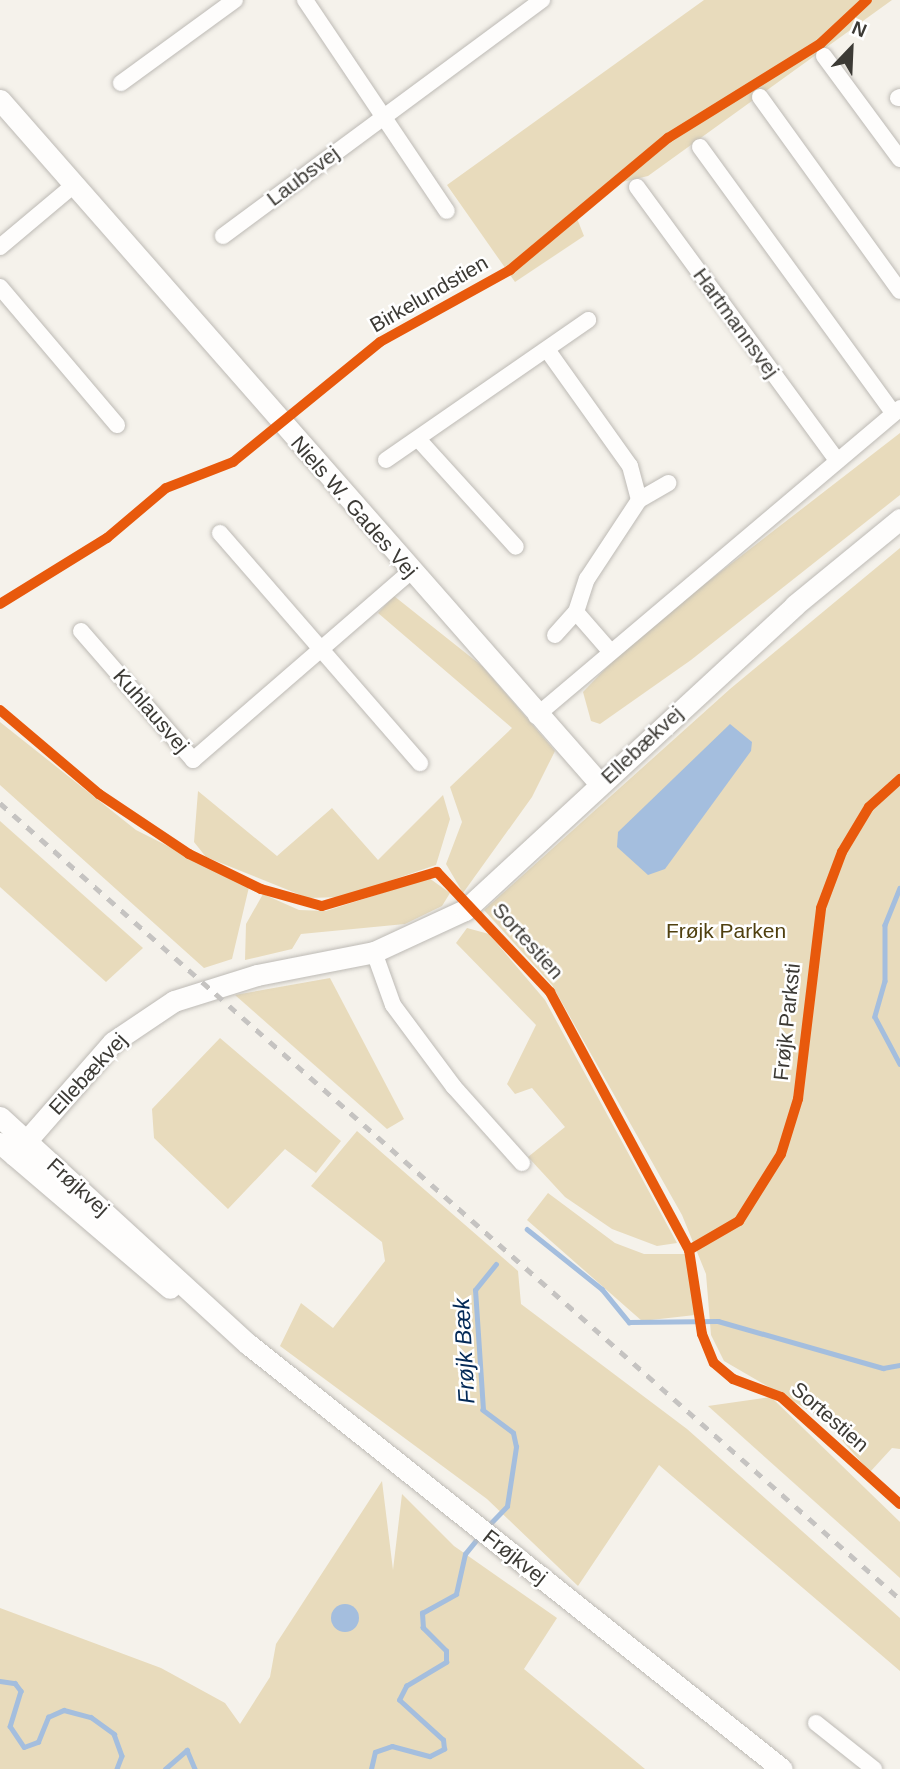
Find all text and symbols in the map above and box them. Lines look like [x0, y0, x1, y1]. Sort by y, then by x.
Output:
north arrow [816, 14, 886, 84]
text: N [849, 17, 870, 42]
street label: Laubsvej [262, 141, 344, 211]
street label: Birkelundstien [366, 250, 492, 338]
street label: Hartmannsvej [688, 263, 784, 383]
street label: Niels W. Gades Vej [286, 431, 422, 583]
street label: Kuhlausvej [108, 664, 194, 758]
street label: Ellebækvej [596, 701, 688, 789]
street label: Sortestien [487, 897, 569, 985]
park label: Frøjk Parken [666, 918, 786, 944]
street label: Frøjk Parksti [768, 962, 806, 1082]
street label: Ellebækvej [44, 1028, 132, 1120]
street label: Frøjkvej [42, 1153, 114, 1221]
water label: Frøjk Bæk [447, 1297, 481, 1405]
street label: Sortestien [786, 1376, 874, 1458]
street label: Frøjkvej [478, 1524, 552, 1590]

